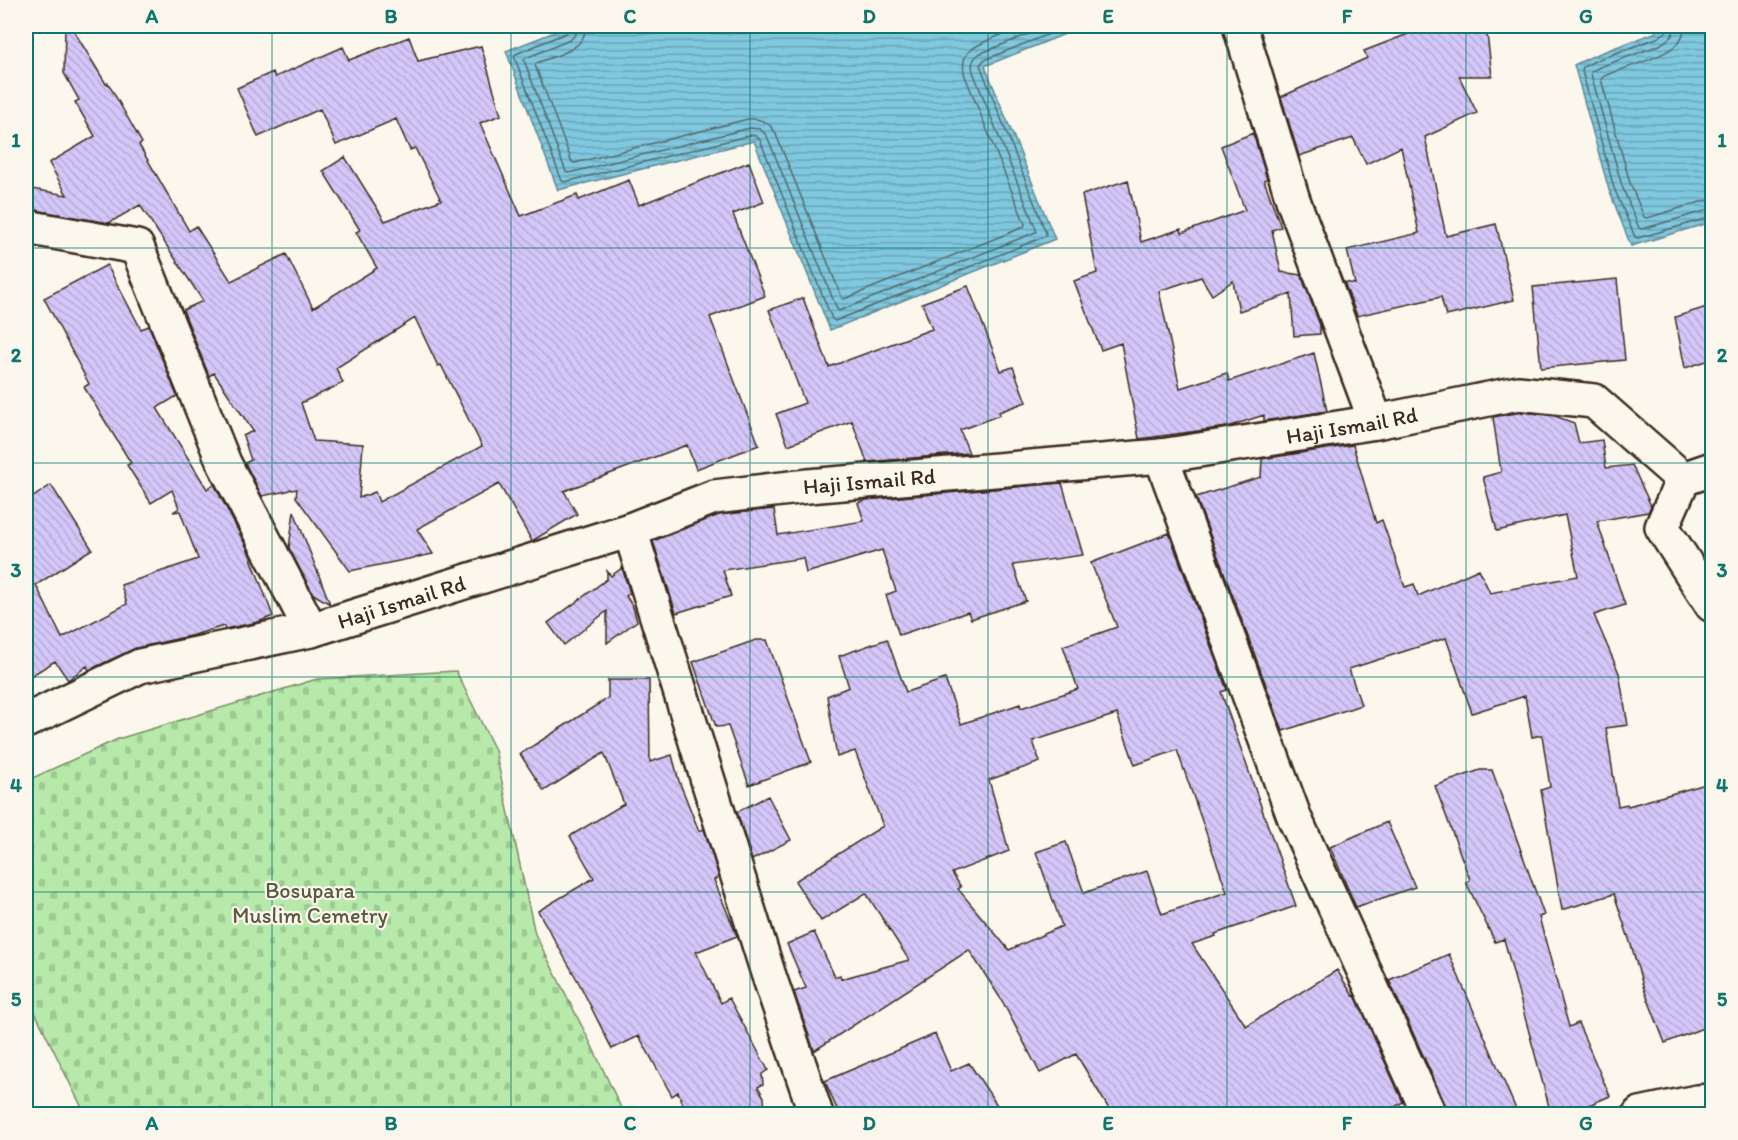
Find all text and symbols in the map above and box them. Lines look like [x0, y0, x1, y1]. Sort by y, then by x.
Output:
text: A [145, 4, 159, 28]
text: B [385, 4, 398, 28]
text: C [624, 4, 637, 28]
text: D [862, 4, 876, 28]
text: E [1102, 4, 1114, 28]
text: F [1342, 4, 1353, 28]
text: G [1579, 4, 1593, 28]
text: 1 [11, 128, 21, 152]
text: 1 [1717, 128, 1727, 152]
text: 2 [11, 343, 22, 367]
text: 2 [1717, 343, 1728, 367]
street label: Haji Ismail Rd [1284, 401, 1420, 450]
street label: Haji Ismail Rd [802, 462, 937, 500]
text: 3 [11, 558, 22, 582]
text: 3 [1717, 558, 1728, 582]
street label: Haji Ismail Rd [334, 569, 469, 635]
text: 4 [10, 773, 22, 797]
text: 4 [1716, 773, 1728, 797]
park label: Bosupara Muslim Cemetry [232, 877, 388, 929]
text: 5 [11, 987, 22, 1011]
text: 5 [1717, 987, 1728, 1011]
text: A [145, 1111, 159, 1135]
text: B [385, 1111, 398, 1135]
text: C [624, 1111, 637, 1135]
text: D [862, 1111, 876, 1135]
text: E [1102, 1111, 1114, 1135]
text: F [1342, 1111, 1353, 1135]
text: G [1579, 1111, 1593, 1135]

